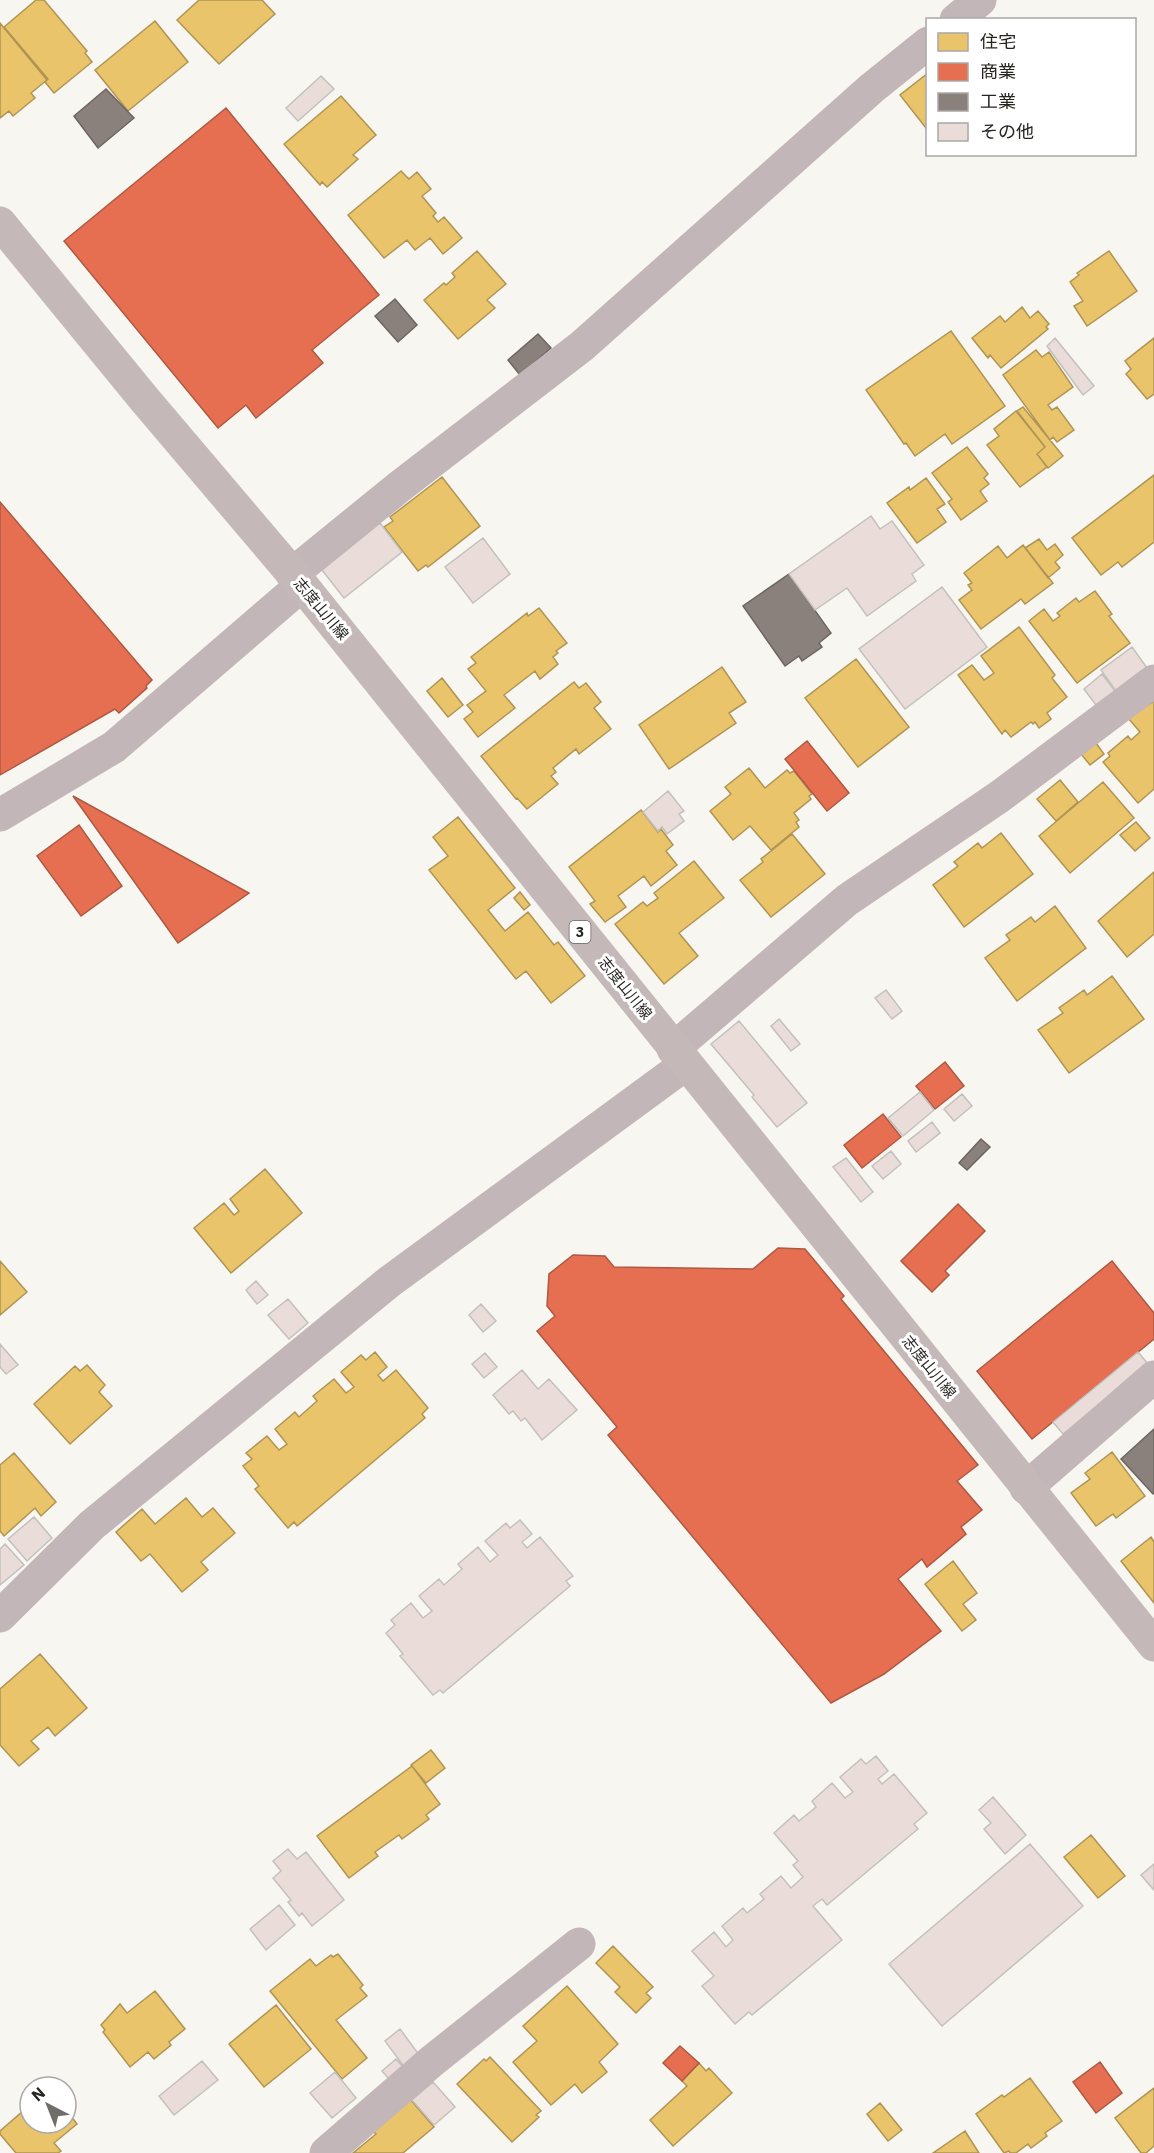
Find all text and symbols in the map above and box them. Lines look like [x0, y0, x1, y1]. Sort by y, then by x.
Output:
legend [926, 18, 1136, 156]
text: 住宅 [980, 30, 1016, 53]
text: 商業 [980, 60, 1016, 83]
text: 工業 [980, 90, 1016, 113]
text: その他 [980, 120, 1034, 143]
street label: 志度山川線 [290, 574, 353, 644]
road number: 3 [570, 921, 590, 943]
street label: 志度山川線 [594, 953, 656, 1023]
street label: 志度山川線 [898, 1332, 960, 1402]
north arrow [18, 2075, 78, 2135]
text: N [27, 2083, 49, 2105]

